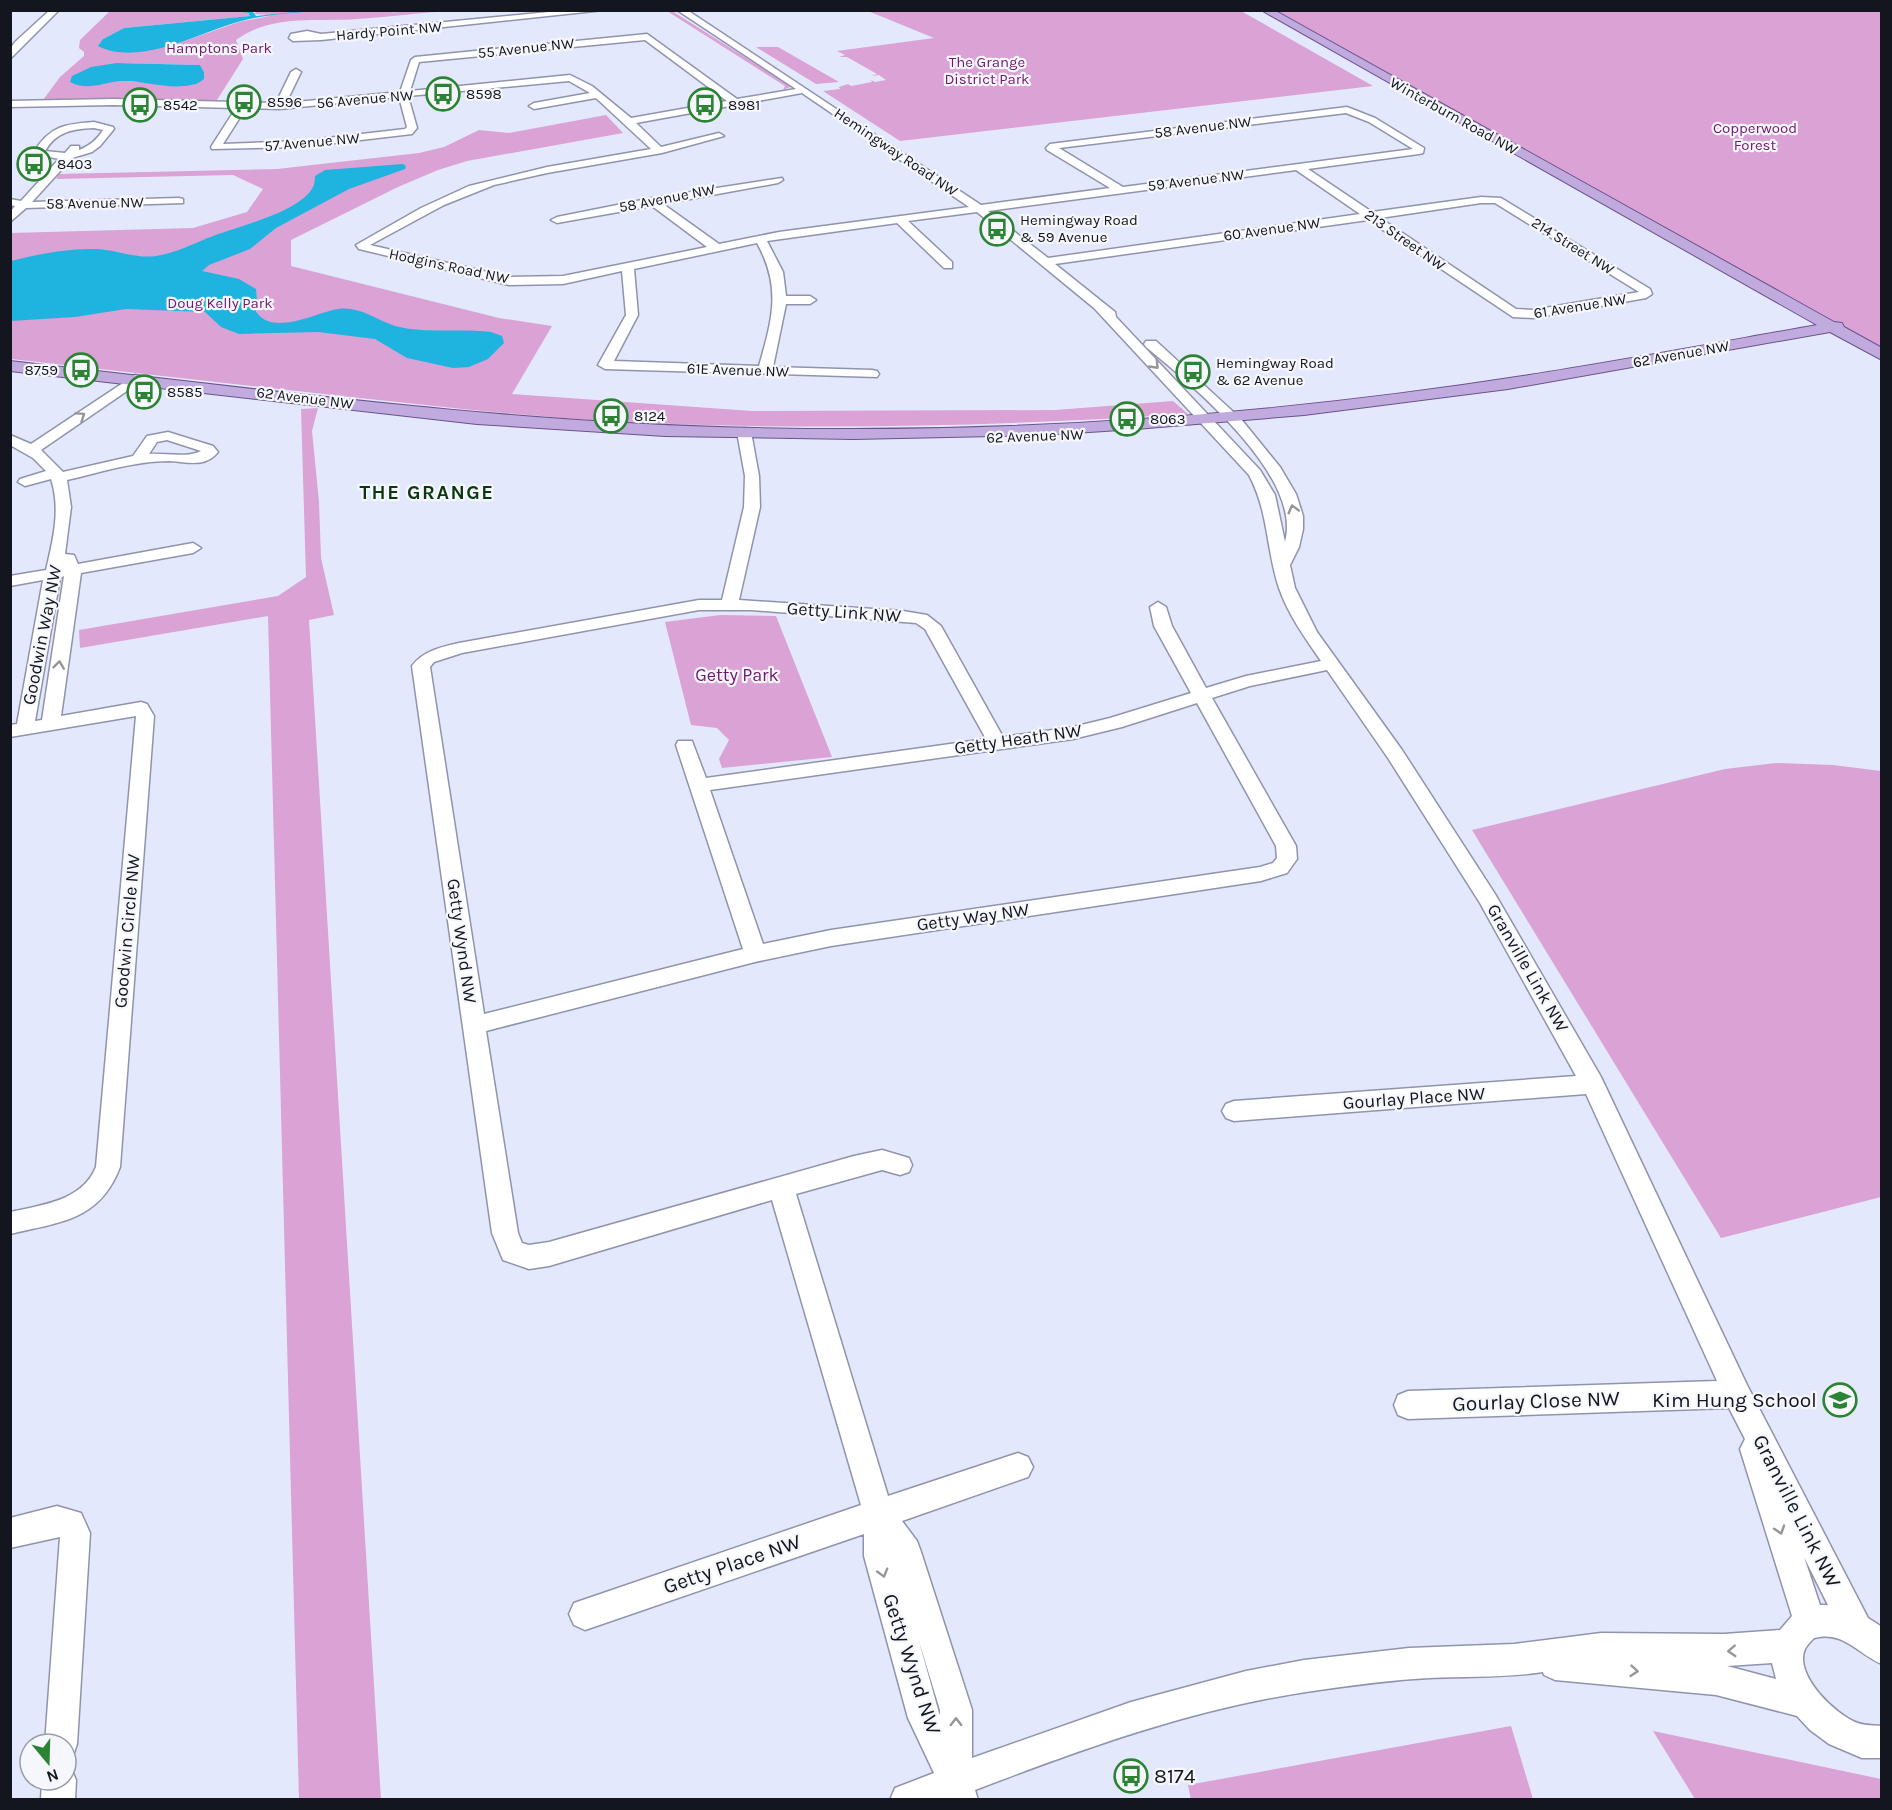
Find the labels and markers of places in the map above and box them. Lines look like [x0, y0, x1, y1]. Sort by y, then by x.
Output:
bus stop icon: 8598 [425, 76, 461, 112]
bus stop icon: 8596 [226, 84, 262, 120]
place label: 8598 [466, 85, 502, 103]
bus stop icon: 8542 [122, 87, 158, 123]
bus stop icon: 8981 [687, 87, 723, 123]
place label: 8596 [267, 93, 302, 111]
place label: 8542 [163, 96, 198, 114]
place label: 8981 [728, 96, 760, 114]
bus stop icon: 8403 [16, 146, 52, 182]
place label: 8403 [57, 155, 92, 173]
bus stop icon: Hemingway Road & 59 Avenue [979, 211, 1015, 247]
place label: Hemingway Road & 59 Avenue [1020, 211, 1138, 246]
bus stop icon: 8759 [63, 352, 99, 388]
bus stop icon: Hemingway Road & 62 Avenue [1175, 354, 1211, 390]
place label: Hemingway Road & 62 Avenue [1216, 354, 1334, 389]
place label: 8759 [25, 361, 58, 379]
bus stop icon: 8585 [126, 374, 162, 410]
place label: 8585 [167, 383, 202, 401]
bus stop icon: 8124 [593, 398, 629, 434]
bus stop icon: 8063 [1109, 401, 1145, 437]
place label: 8124 [634, 407, 666, 425]
place label: 8063 [1150, 410, 1186, 428]
school or university icon: Kim Hung School [1822, 1382, 1858, 1418]
place label: Kim Hung School [1652, 1388, 1817, 1412]
bus stop icon: 8174 [1113, 1758, 1149, 1794]
place label: 8174 [1154, 1764, 1196, 1788]

